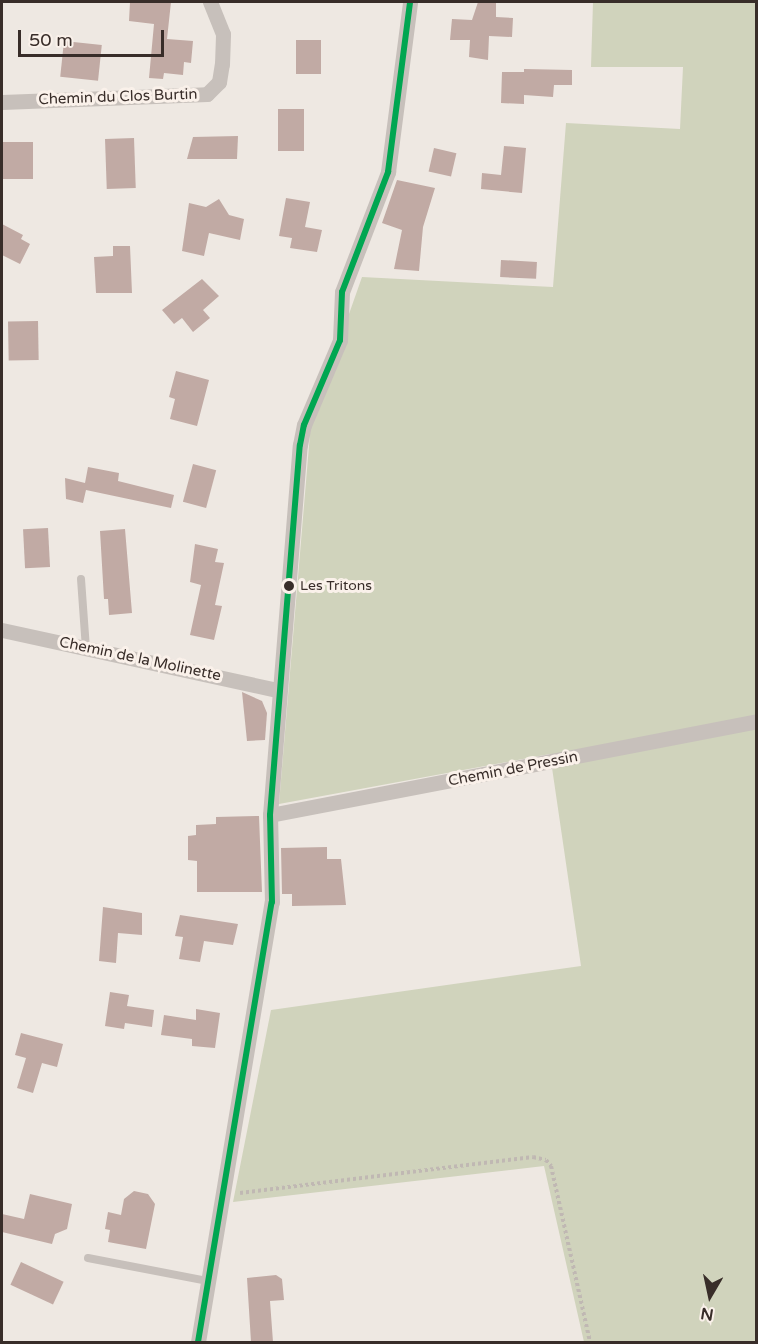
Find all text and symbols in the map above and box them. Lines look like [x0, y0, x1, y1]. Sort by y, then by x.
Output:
scale bar [21, 18, 166, 56]
text: 50 m [29, 29, 73, 51]
street label: Chemin du Clos Burtin [38, 85, 198, 109]
place label: Les Tritons [300, 578, 372, 594]
marker: Les Tritons [283, 580, 295, 592]
street label: Chemin de la Molinette [58, 633, 222, 685]
street label: Chemin de Pressin [447, 748, 579, 790]
north arrow [680, 1266, 740, 1326]
text: N [699, 1303, 715, 1325]

